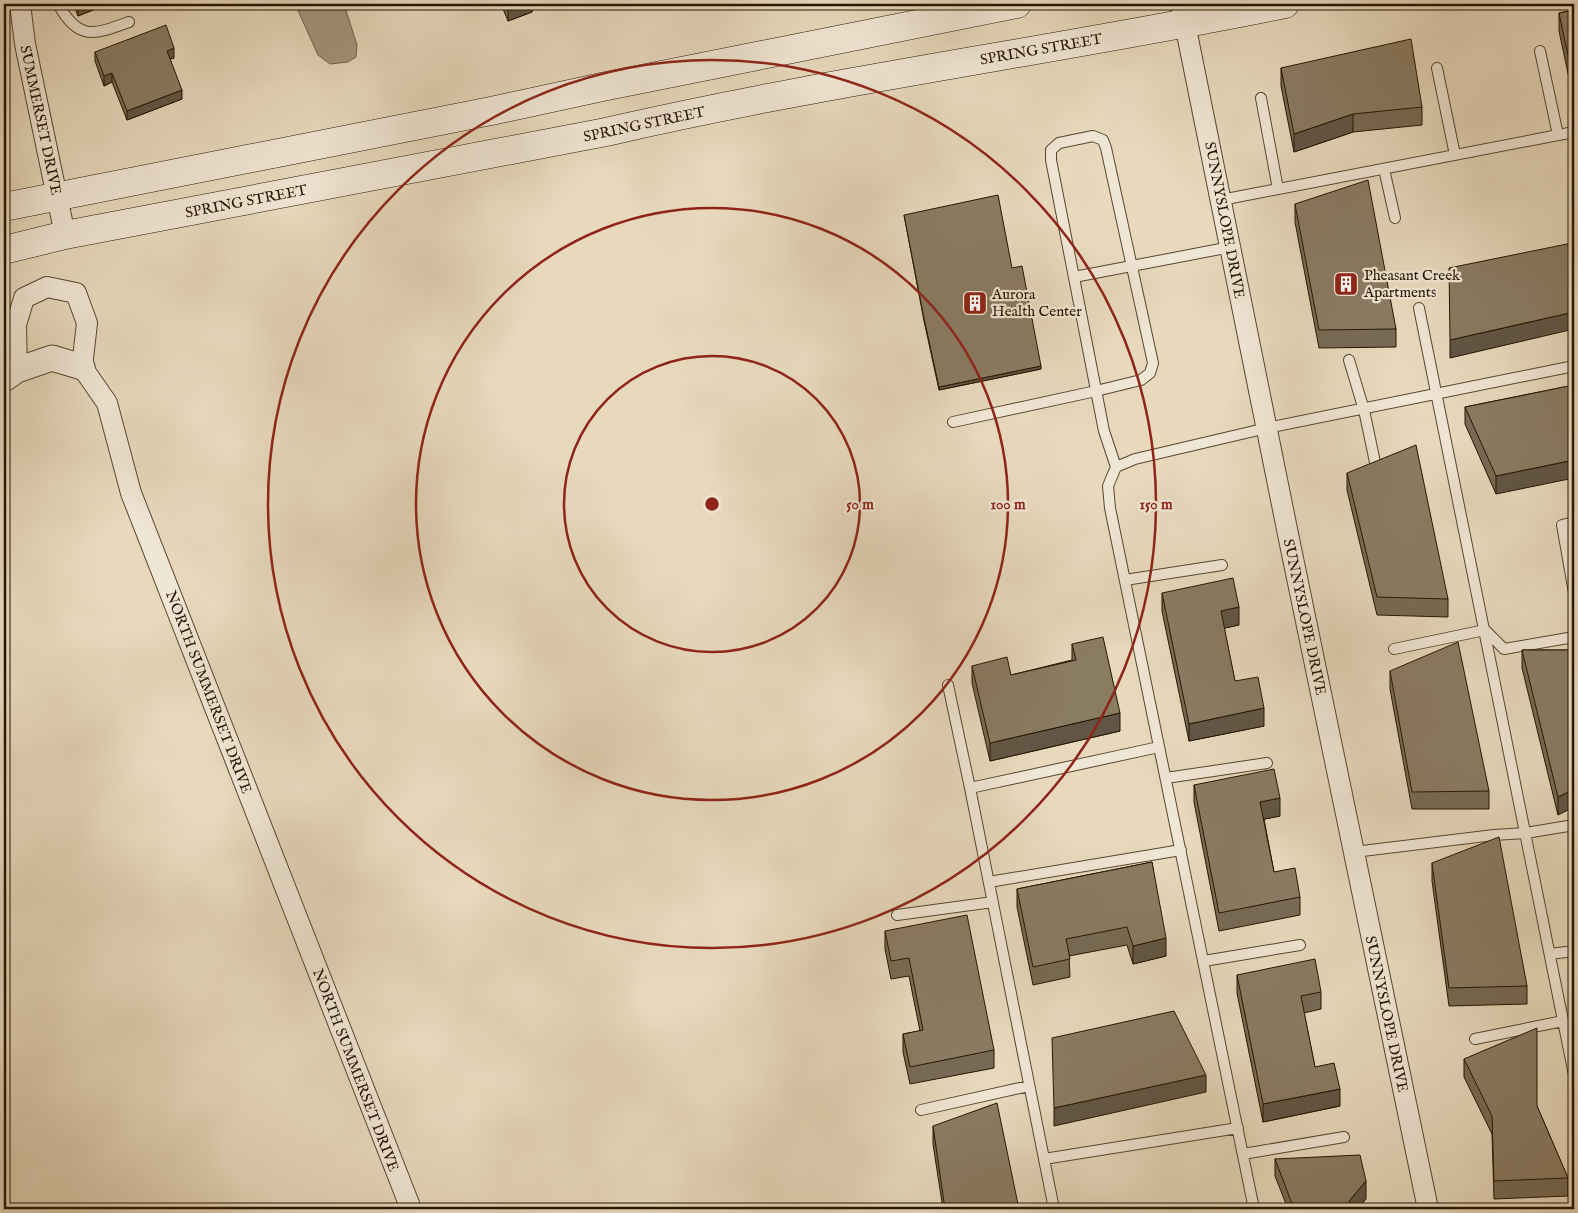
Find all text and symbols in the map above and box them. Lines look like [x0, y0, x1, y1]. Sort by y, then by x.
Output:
street label: SPRING STREET [978, 29, 1104, 70]
street label: SUMMERSET DRIVE [15, 44, 66, 197]
street label: SPRING STREET [582, 102, 707, 147]
street label: SUNNYSLOPE DRIVE [1200, 140, 1249, 300]
street label: SPRING STREET [184, 180, 309, 223]
place label: Pheasant Creek Apartments [1363, 266, 1461, 302]
building icon: Pheasant Creek Apartments [1333, 271, 1359, 297]
place label: Aurora Health Center [991, 285, 1082, 321]
building icon: Aurora Health Center [962, 290, 988, 316]
centre of rings [703, 495, 721, 513]
text: 50 m [846, 495, 874, 514]
text: 100 m [990, 495, 1026, 514]
text: 150 m [1139, 495, 1173, 514]
street label: SUNNYSLOPE DRIVE [1279, 537, 1330, 697]
street label: NORTH SUMMERSET DRIVE [161, 588, 256, 796]
street label: SUNNYSLOPE DRIVE [1361, 934, 1412, 1094]
street label: NORTH SUMMERSET DRIVE [308, 966, 403, 1174]

